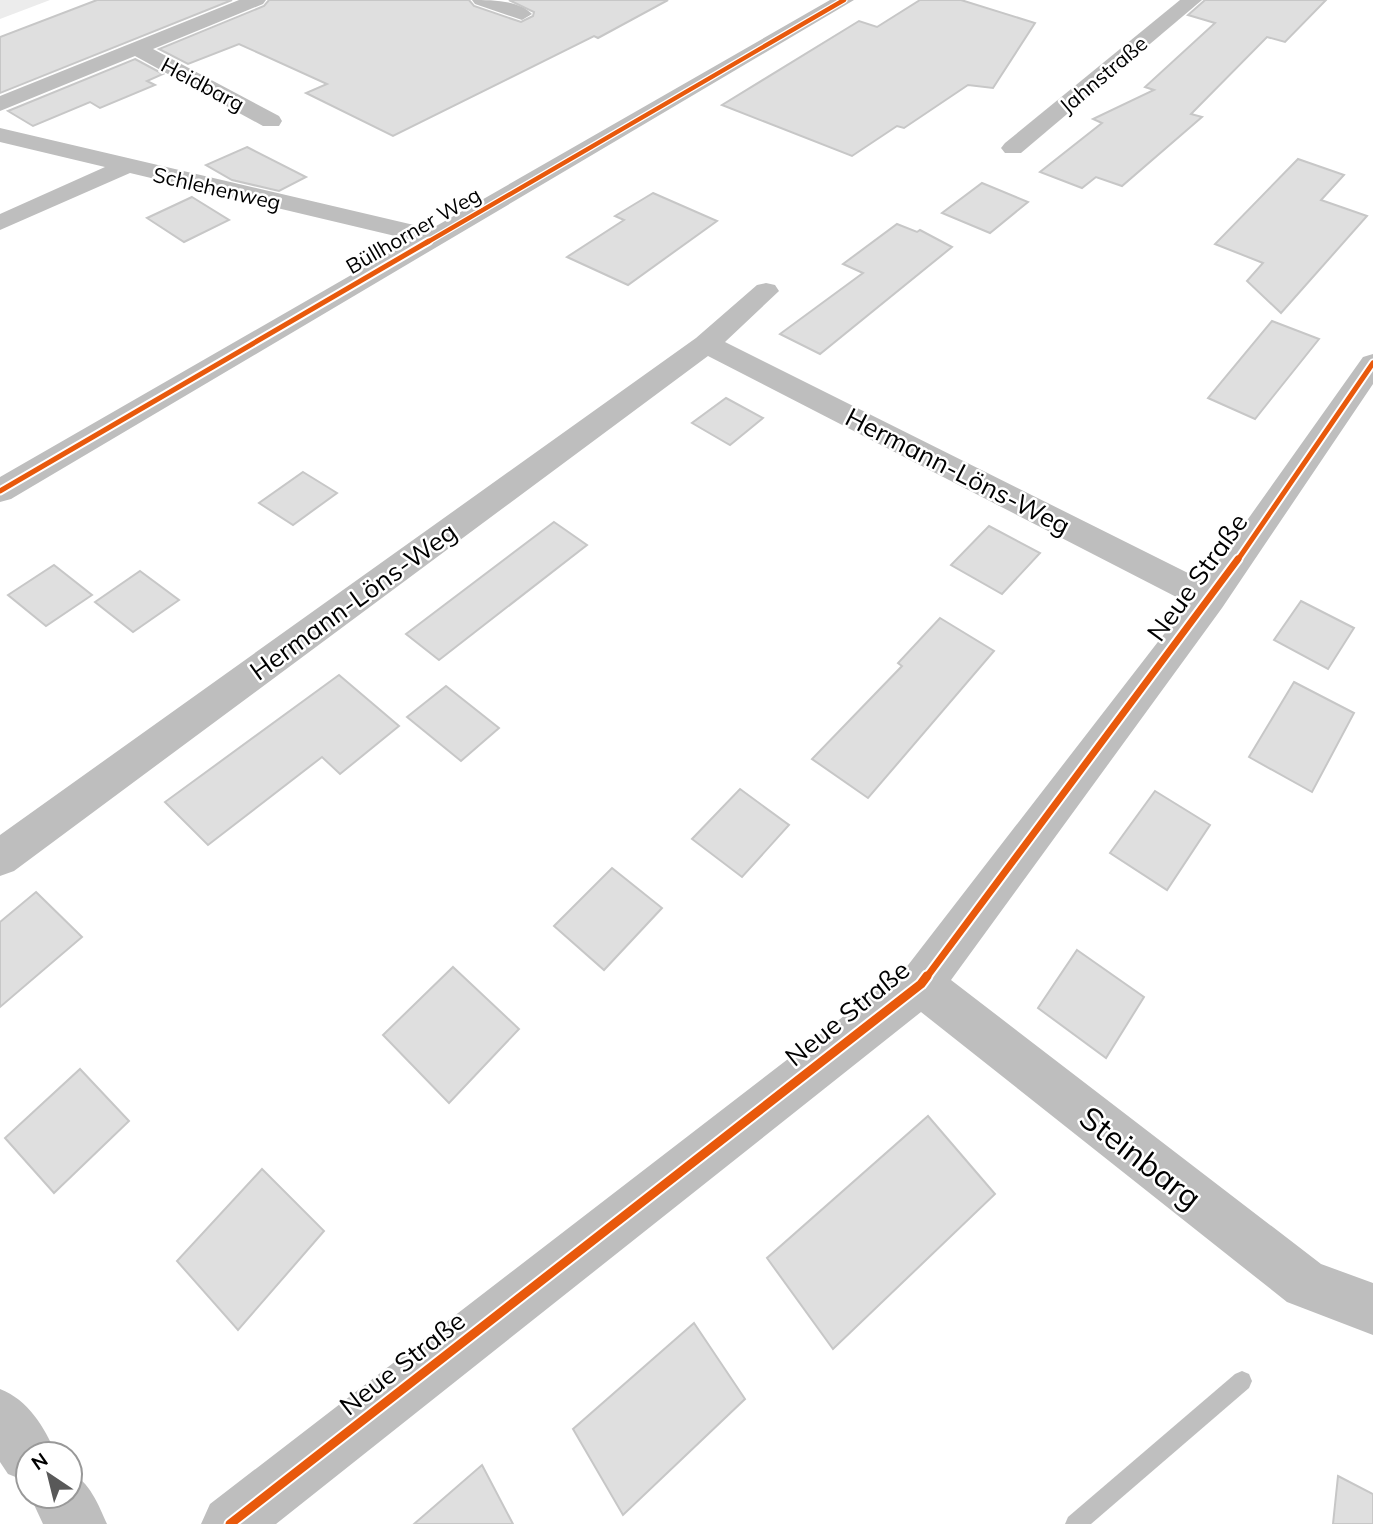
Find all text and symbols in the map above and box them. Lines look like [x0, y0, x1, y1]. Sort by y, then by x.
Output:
street label: Jahnstraße [1054, 30, 1152, 118]
street label: Heidbarg [157, 51, 249, 117]
street label: Schlehenweg [151, 161, 283, 215]
street label: Büllhorner Weg [341, 181, 485, 279]
street label: Hermann-Löns-Weg [840, 400, 1076, 542]
street label: Neue Straße [1139, 507, 1255, 647]
street label: Hermann-Löns-Weg [243, 515, 463, 687]
street label: Neue Straße [778, 953, 916, 1073]
street label: Steinbarg [1072, 1097, 1210, 1217]
street label: Neue Straße [333, 1304, 471, 1422]
north arrow [14, 1440, 84, 1510]
text: N [26, 1447, 52, 1475]

